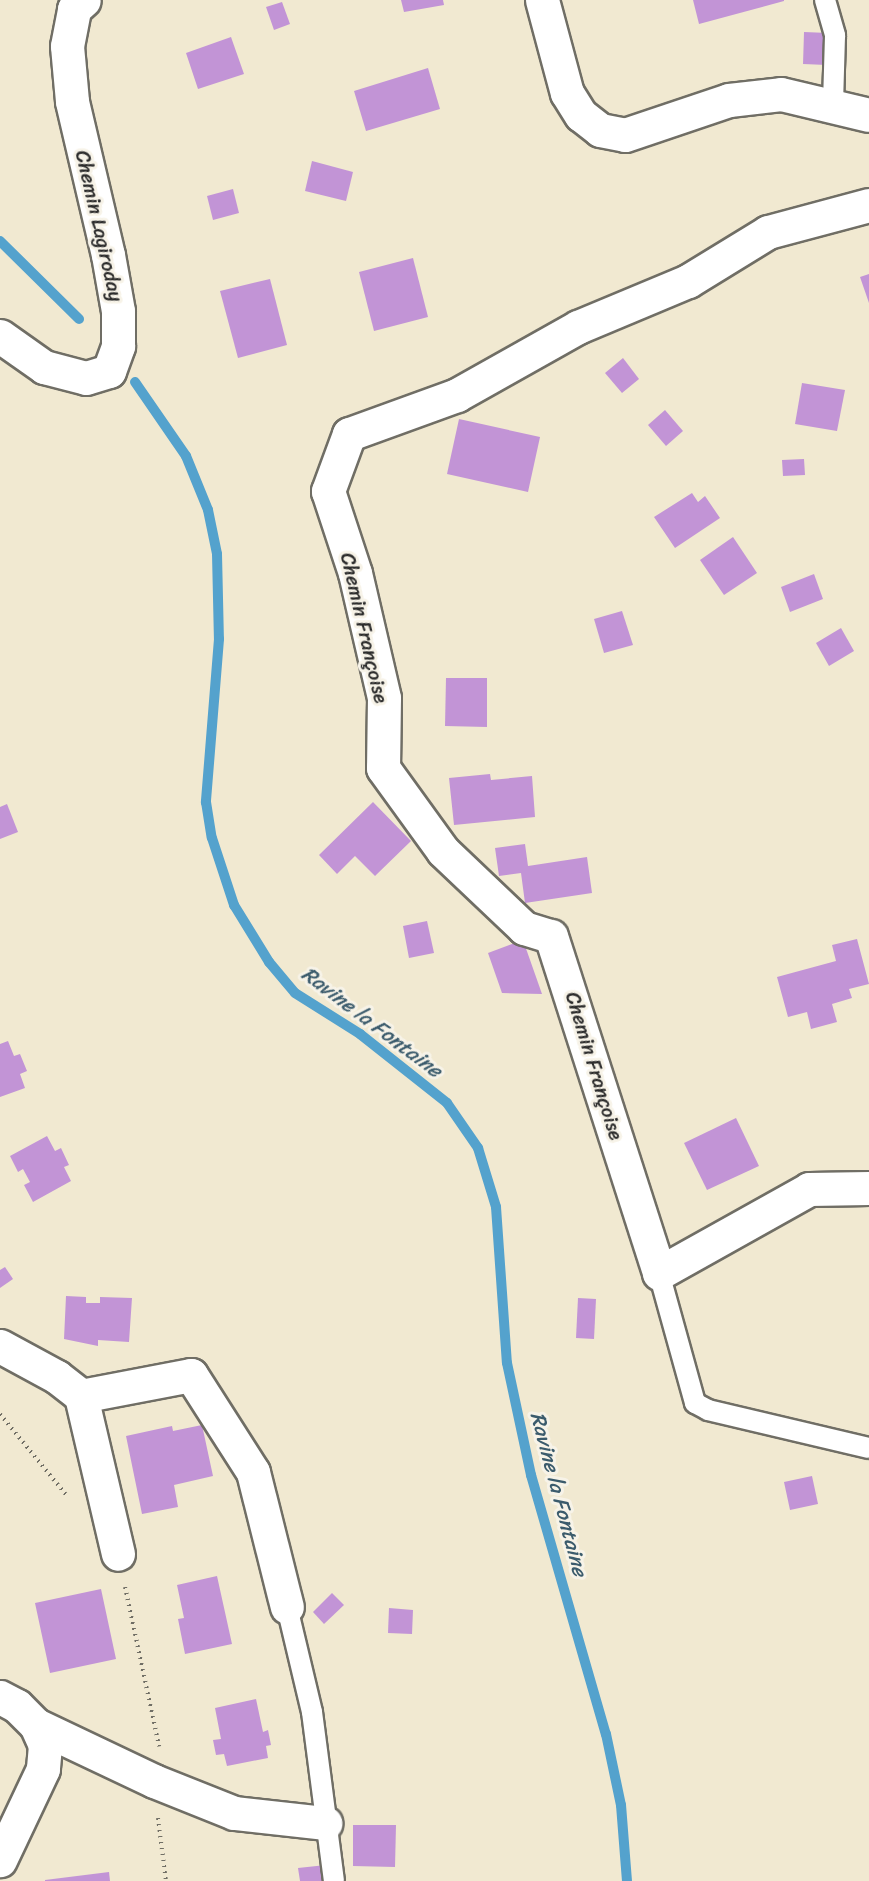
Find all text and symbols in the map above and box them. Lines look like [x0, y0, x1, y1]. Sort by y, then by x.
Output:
street label: Chemin Lagiroday [70, 148, 128, 304]
street label: Chemin Françoise [335, 550, 393, 706]
water label: Ravine la Fontaine [297, 961, 447, 1083]
street label: Chemin Françoise [560, 989, 628, 1143]
water label: Ravine la Fontaine [525, 1409, 593, 1579]

